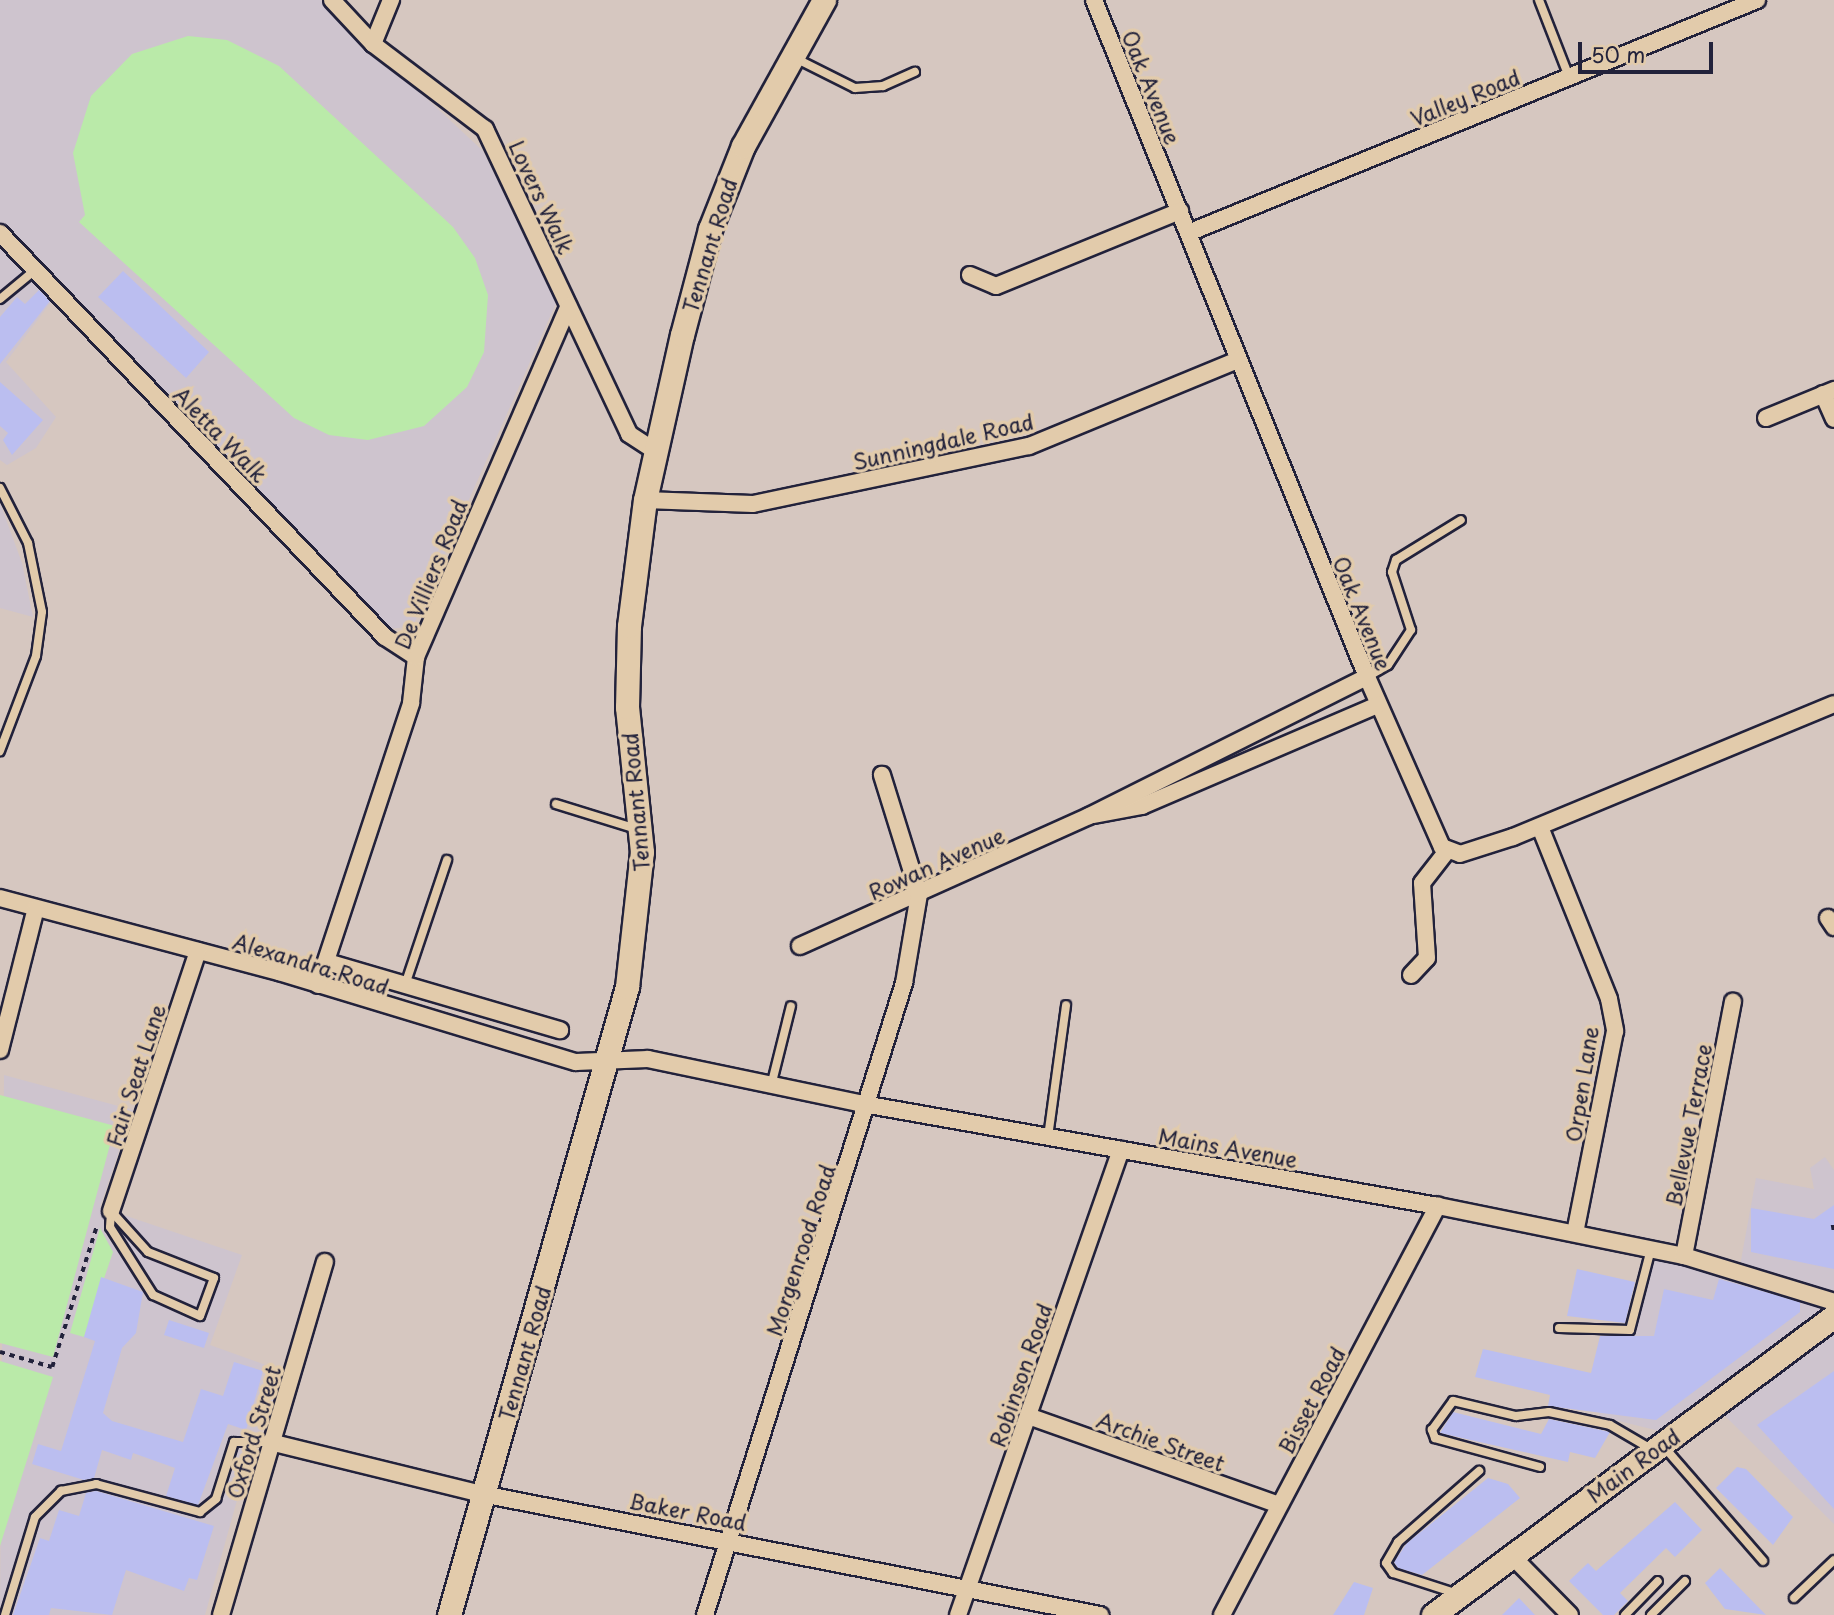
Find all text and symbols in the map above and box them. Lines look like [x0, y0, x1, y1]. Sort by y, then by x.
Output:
street label: Oak Avenue [1118, 26, 1186, 148]
scale bar [1582, 28, 1717, 72]
text: 50 m [1591, 38, 1645, 70]
street label: Valley Road [1406, 63, 1524, 131]
street label: Lovers Walk [504, 135, 580, 259]
street label: Tennant Road [677, 175, 741, 315]
street label: Aletta Walk [169, 381, 273, 487]
street label: Sunningdale Road [850, 408, 1036, 474]
street label: De Villiers Road [388, 495, 472, 653]
street label: Oak Avenue [1329, 552, 1397, 674]
street label: Tennant Road [616, 732, 654, 872]
street label: Rowan Avenue [864, 822, 1008, 904]
street label: Alexandra Road [230, 927, 392, 999]
street label: Fair Seat Lane [100, 1001, 170, 1149]
street label: Orpen Lane [1559, 1024, 1603, 1144]
street label: Bellevue Terrace [1660, 1041, 1716, 1209]
street label: Mains Avenue [1157, 1122, 1299, 1172]
street label: Morgenrood Road [760, 1161, 840, 1339]
street label: Tennant Road [493, 1283, 555, 1423]
street label: Robinson Road [984, 1301, 1056, 1449]
street label: Bisset Road [1272, 1342, 1350, 1458]
street label: Oxford Street [221, 1362, 285, 1502]
street label: Archie Street [1093, 1406, 1229, 1476]
street label: Main Road [1582, 1423, 1684, 1507]
street label: Baker Road [627, 1487, 749, 1535]

